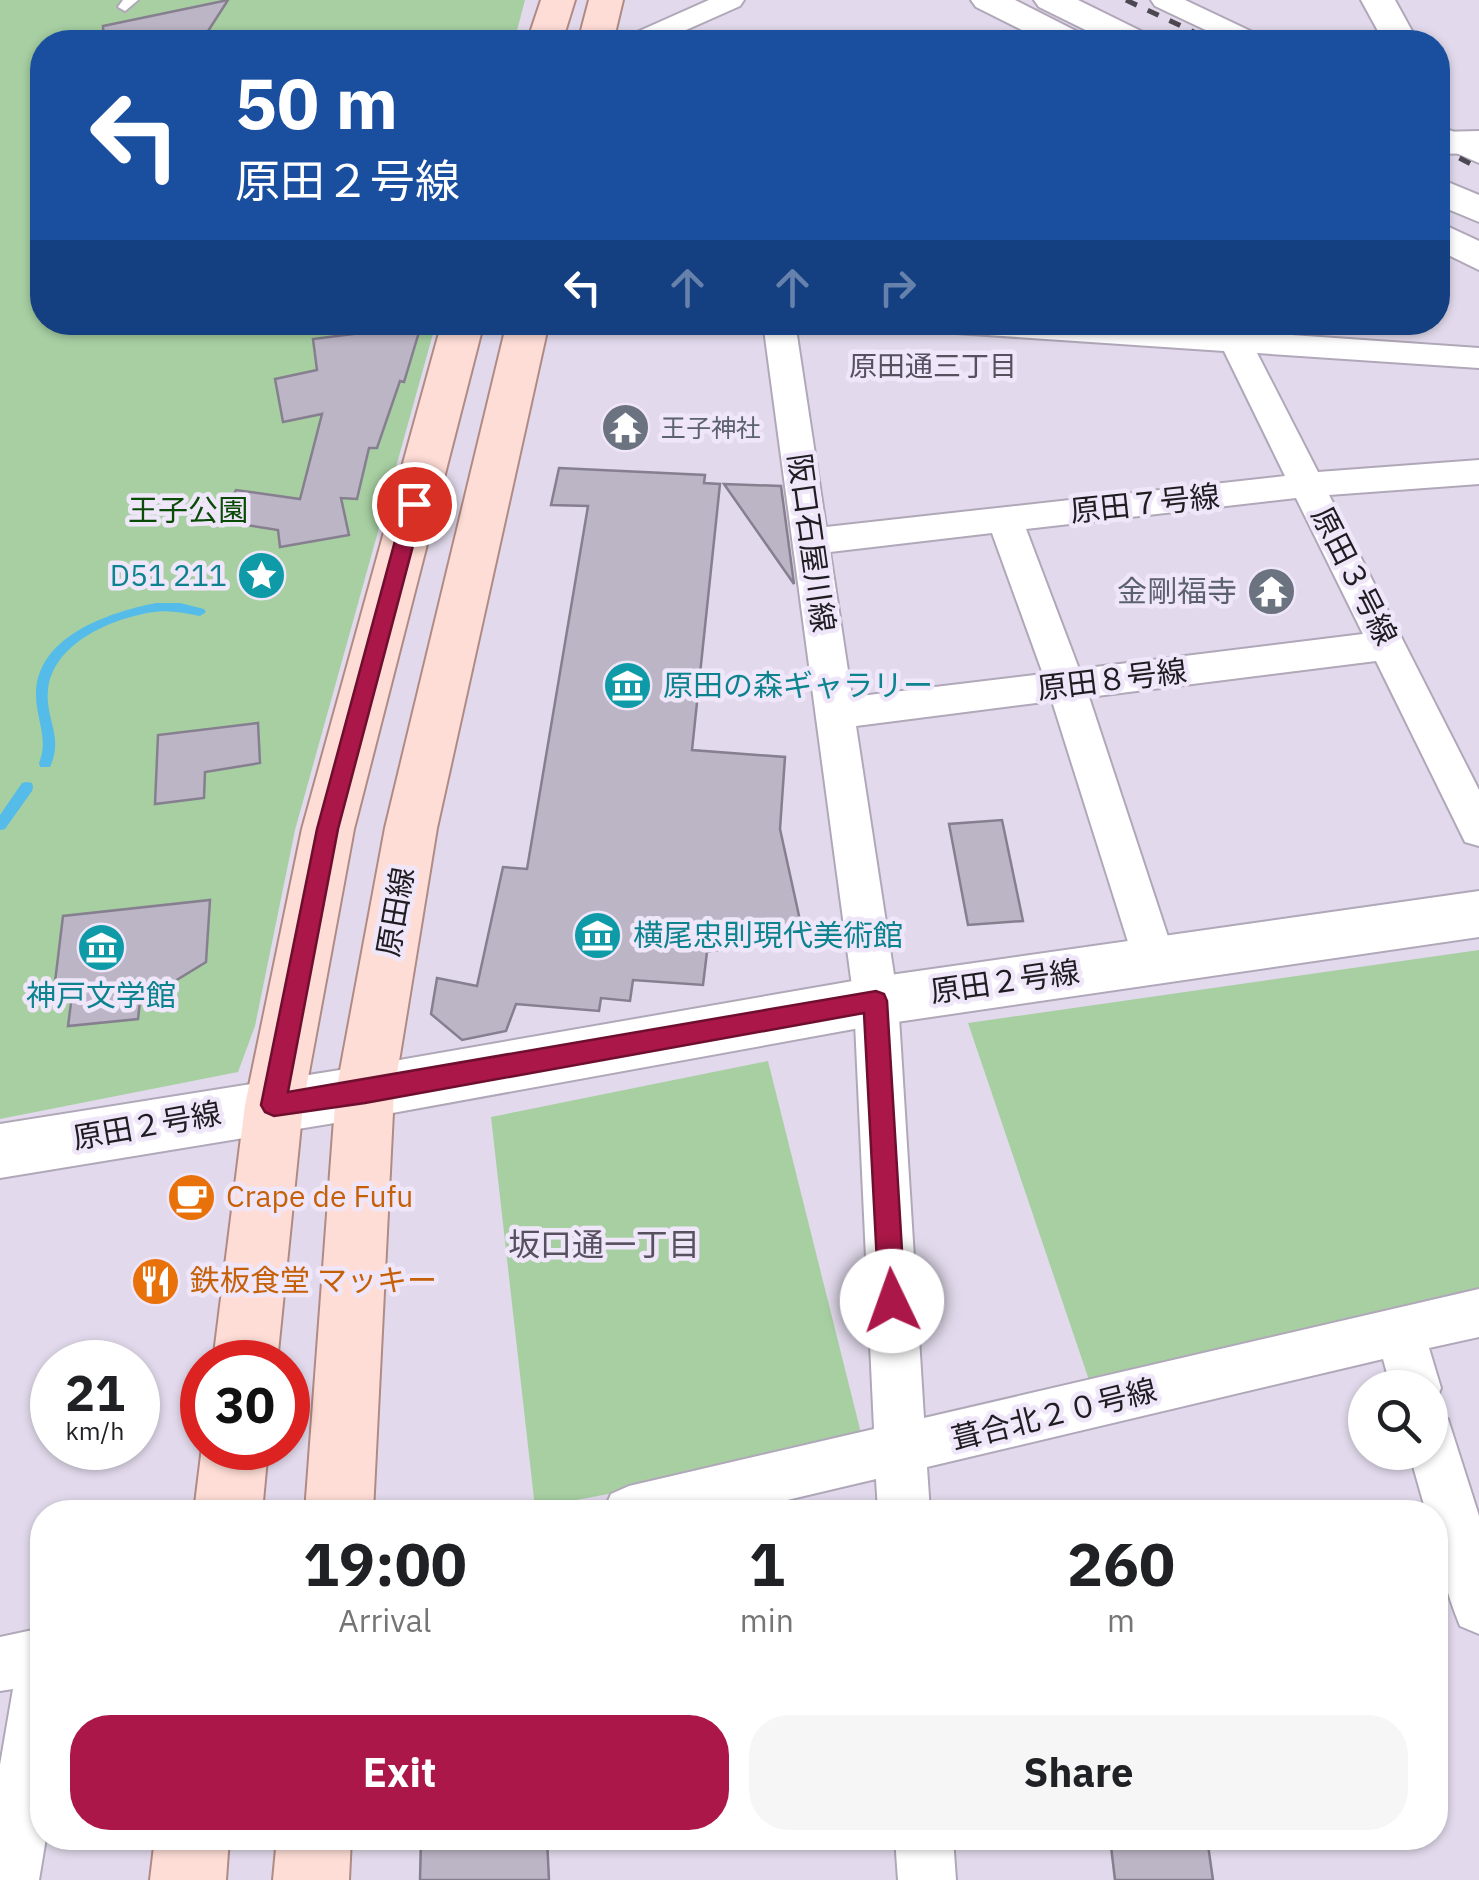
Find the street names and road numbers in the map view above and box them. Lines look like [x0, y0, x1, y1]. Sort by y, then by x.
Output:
street label: 阪口石屋川線 [781, 451, 844, 635]
street label: 原田７号線 [1068, 475, 1221, 530]
street label: 原田３号線 [1304, 500, 1407, 651]
street label: 原田８号線 [1035, 650, 1189, 707]
street label: 原田線 [368, 864, 422, 959]
street label: 原田２号線 [928, 951, 1082, 1010]
street label: 原田２号線 [69, 1092, 224, 1157]
street label: 葺合北２０号線 [947, 1369, 1160, 1458]

